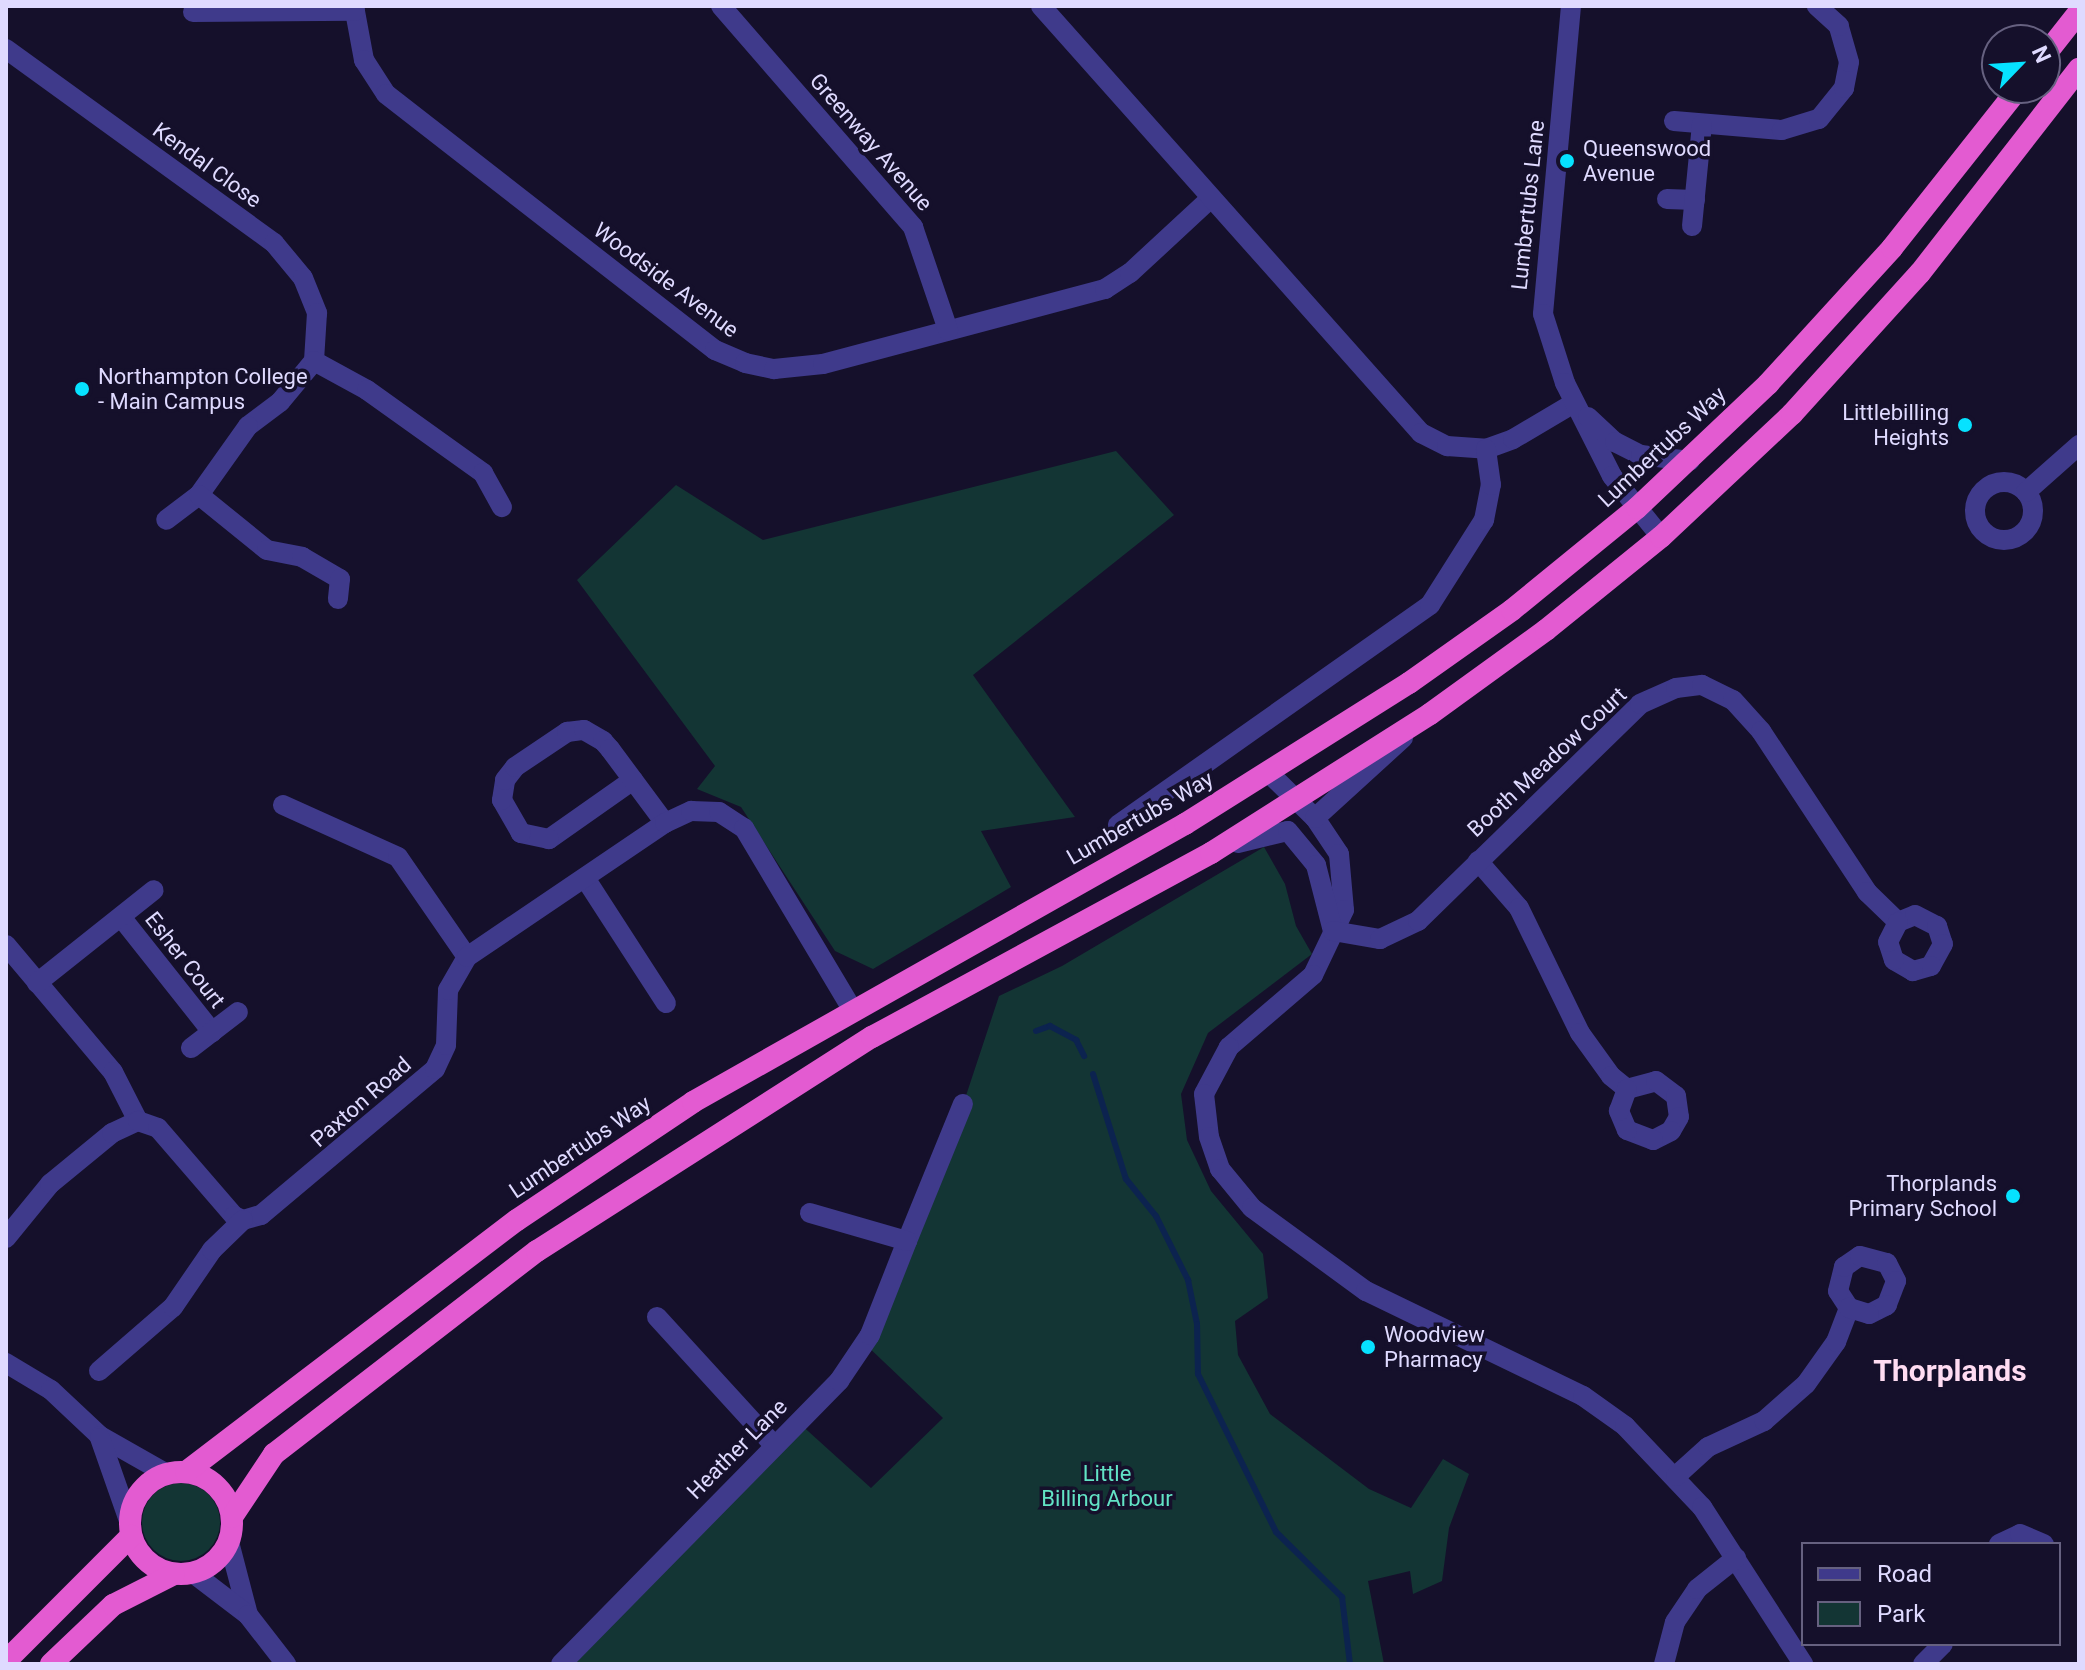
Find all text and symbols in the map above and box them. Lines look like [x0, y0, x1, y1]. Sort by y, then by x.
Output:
north arrow [1981, 24, 2061, 104]
text: N [2027, 42, 2056, 67]
street label: Greenway Avenue [804, 68, 938, 216]
street label: Kendal Close [148, 117, 266, 213]
street label: Lumbertubs Lane [1506, 119, 1550, 291]
place label: Queenswood Avenue [1583, 135, 1711, 186]
marker: Queenswood Avenue [1558, 152, 1576, 170]
street label: Woodside Avenue [588, 217, 744, 343]
place label: Northampton College - Main Campus [98, 363, 308, 414]
marker: Northampton College - Main Campus [73, 380, 91, 398]
street label: Lumbertubs Way [1593, 381, 1731, 513]
place label: Littlebilling Heights [1842, 399, 1949, 450]
marker: Littlebilling Heights [1956, 416, 1974, 434]
street label: Booth Meadow Court [1462, 682, 1632, 842]
street label: Lumbertubs Way [1062, 765, 1218, 871]
street label: Esher Court [139, 907, 231, 1013]
street label: Paxton Road [305, 1051, 417, 1153]
street label: Lumbertubs Way [504, 1090, 656, 1204]
place label: Thorplands Primary School [1848, 1170, 1997, 1222]
marker: Thorplands Primary School [2004, 1187, 2022, 1205]
place label: Woodview Pharmacy [1384, 1321, 1485, 1372]
marker: Woodview Pharmacy [1359, 1338, 1377, 1356]
district label: Thorplands [1873, 1353, 2027, 1389]
street label: Heather Lane [681, 1393, 793, 1505]
park label: Little Billing Arbour [1041, 1460, 1173, 1512]
legend [1801, 1542, 2061, 1646]
text: Road [1877, 1560, 1932, 1588]
text: Park [1877, 1600, 1925, 1628]

